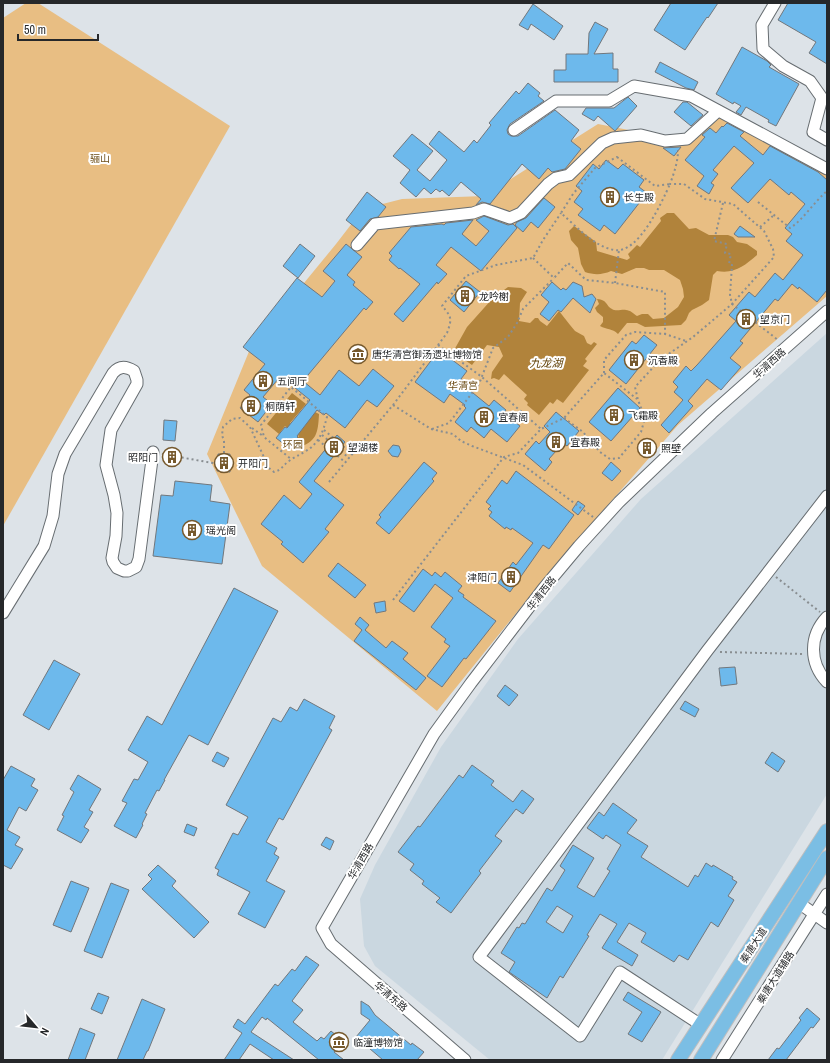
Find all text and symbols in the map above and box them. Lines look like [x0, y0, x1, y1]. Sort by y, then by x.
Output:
scale bar [18, 16, 98, 42]
text: 50 m [24, 22, 46, 38]
park label: 骊山 [90, 152, 110, 165]
building icon: 长生殿 [599, 186, 621, 208]
place label: 长生殿 [624, 191, 654, 204]
building icon: 龙吟榭 [454, 285, 476, 307]
place label: 龙吟榭 [479, 290, 509, 303]
building icon: 望京门 [735, 308, 757, 330]
place label: 望京门 [760, 313, 790, 326]
museum icon: 唐华清宫御汤遗址博物馆 [347, 343, 369, 365]
street label: 华清西路 [750, 345, 789, 382]
place label: 唐华清宫御汤遗址博物馆 [372, 348, 482, 361]
building icon: 沉香殿 [623, 349, 645, 371]
place label: 沉香殿 [648, 354, 678, 367]
water label: 九龙湖 [530, 356, 564, 370]
building icon: 五间厅 [252, 370, 274, 392]
place label: 五间厅 [277, 375, 307, 388]
park label: 华清宫 [448, 379, 478, 392]
building icon: 桐荫轩 [240, 395, 262, 417]
place label: 桐荫轩 [265, 400, 295, 413]
building icon: 飞霜殿 [603, 404, 625, 426]
building icon: 宜春阁 [473, 406, 495, 428]
place label: 飞霜殿 [628, 409, 658, 422]
place label: 宜春阁 [498, 411, 528, 424]
building icon: 宜春殿 [545, 431, 567, 453]
building icon: 望湖楼 [323, 436, 345, 458]
place label: 宜春殿 [570, 436, 600, 449]
building icon: 照壁 [636, 437, 658, 459]
park label: 环园 [283, 438, 303, 451]
place label: 望湖楼 [348, 441, 378, 454]
place label: 照壁 [661, 442, 681, 455]
building icon: 昭阳门 [161, 446, 183, 468]
place label: 昭阳门 [128, 451, 158, 464]
building icon: 开阳门 [213, 452, 235, 474]
place label: 开阳门 [238, 457, 268, 470]
building icon: 瑶光阁 [181, 519, 203, 541]
place label: 瑶光阁 [206, 524, 236, 537]
building icon: 津阳门 [500, 566, 522, 588]
place label: 津阳门 [467, 571, 497, 584]
street label: 华清西路 [524, 574, 559, 613]
street label: 华清西路 [345, 841, 376, 882]
street label: 秦唐大道 [737, 925, 770, 966]
street label: 秦唐大道辅路 [754, 948, 797, 1006]
street label: 华清东路 [371, 978, 410, 1014]
north arrow [16, 1007, 56, 1047]
text: N [37, 1026, 53, 1038]
museum icon: 临潼博物馆 [328, 1031, 350, 1053]
place label: 临潼博物馆 [353, 1036, 403, 1049]

